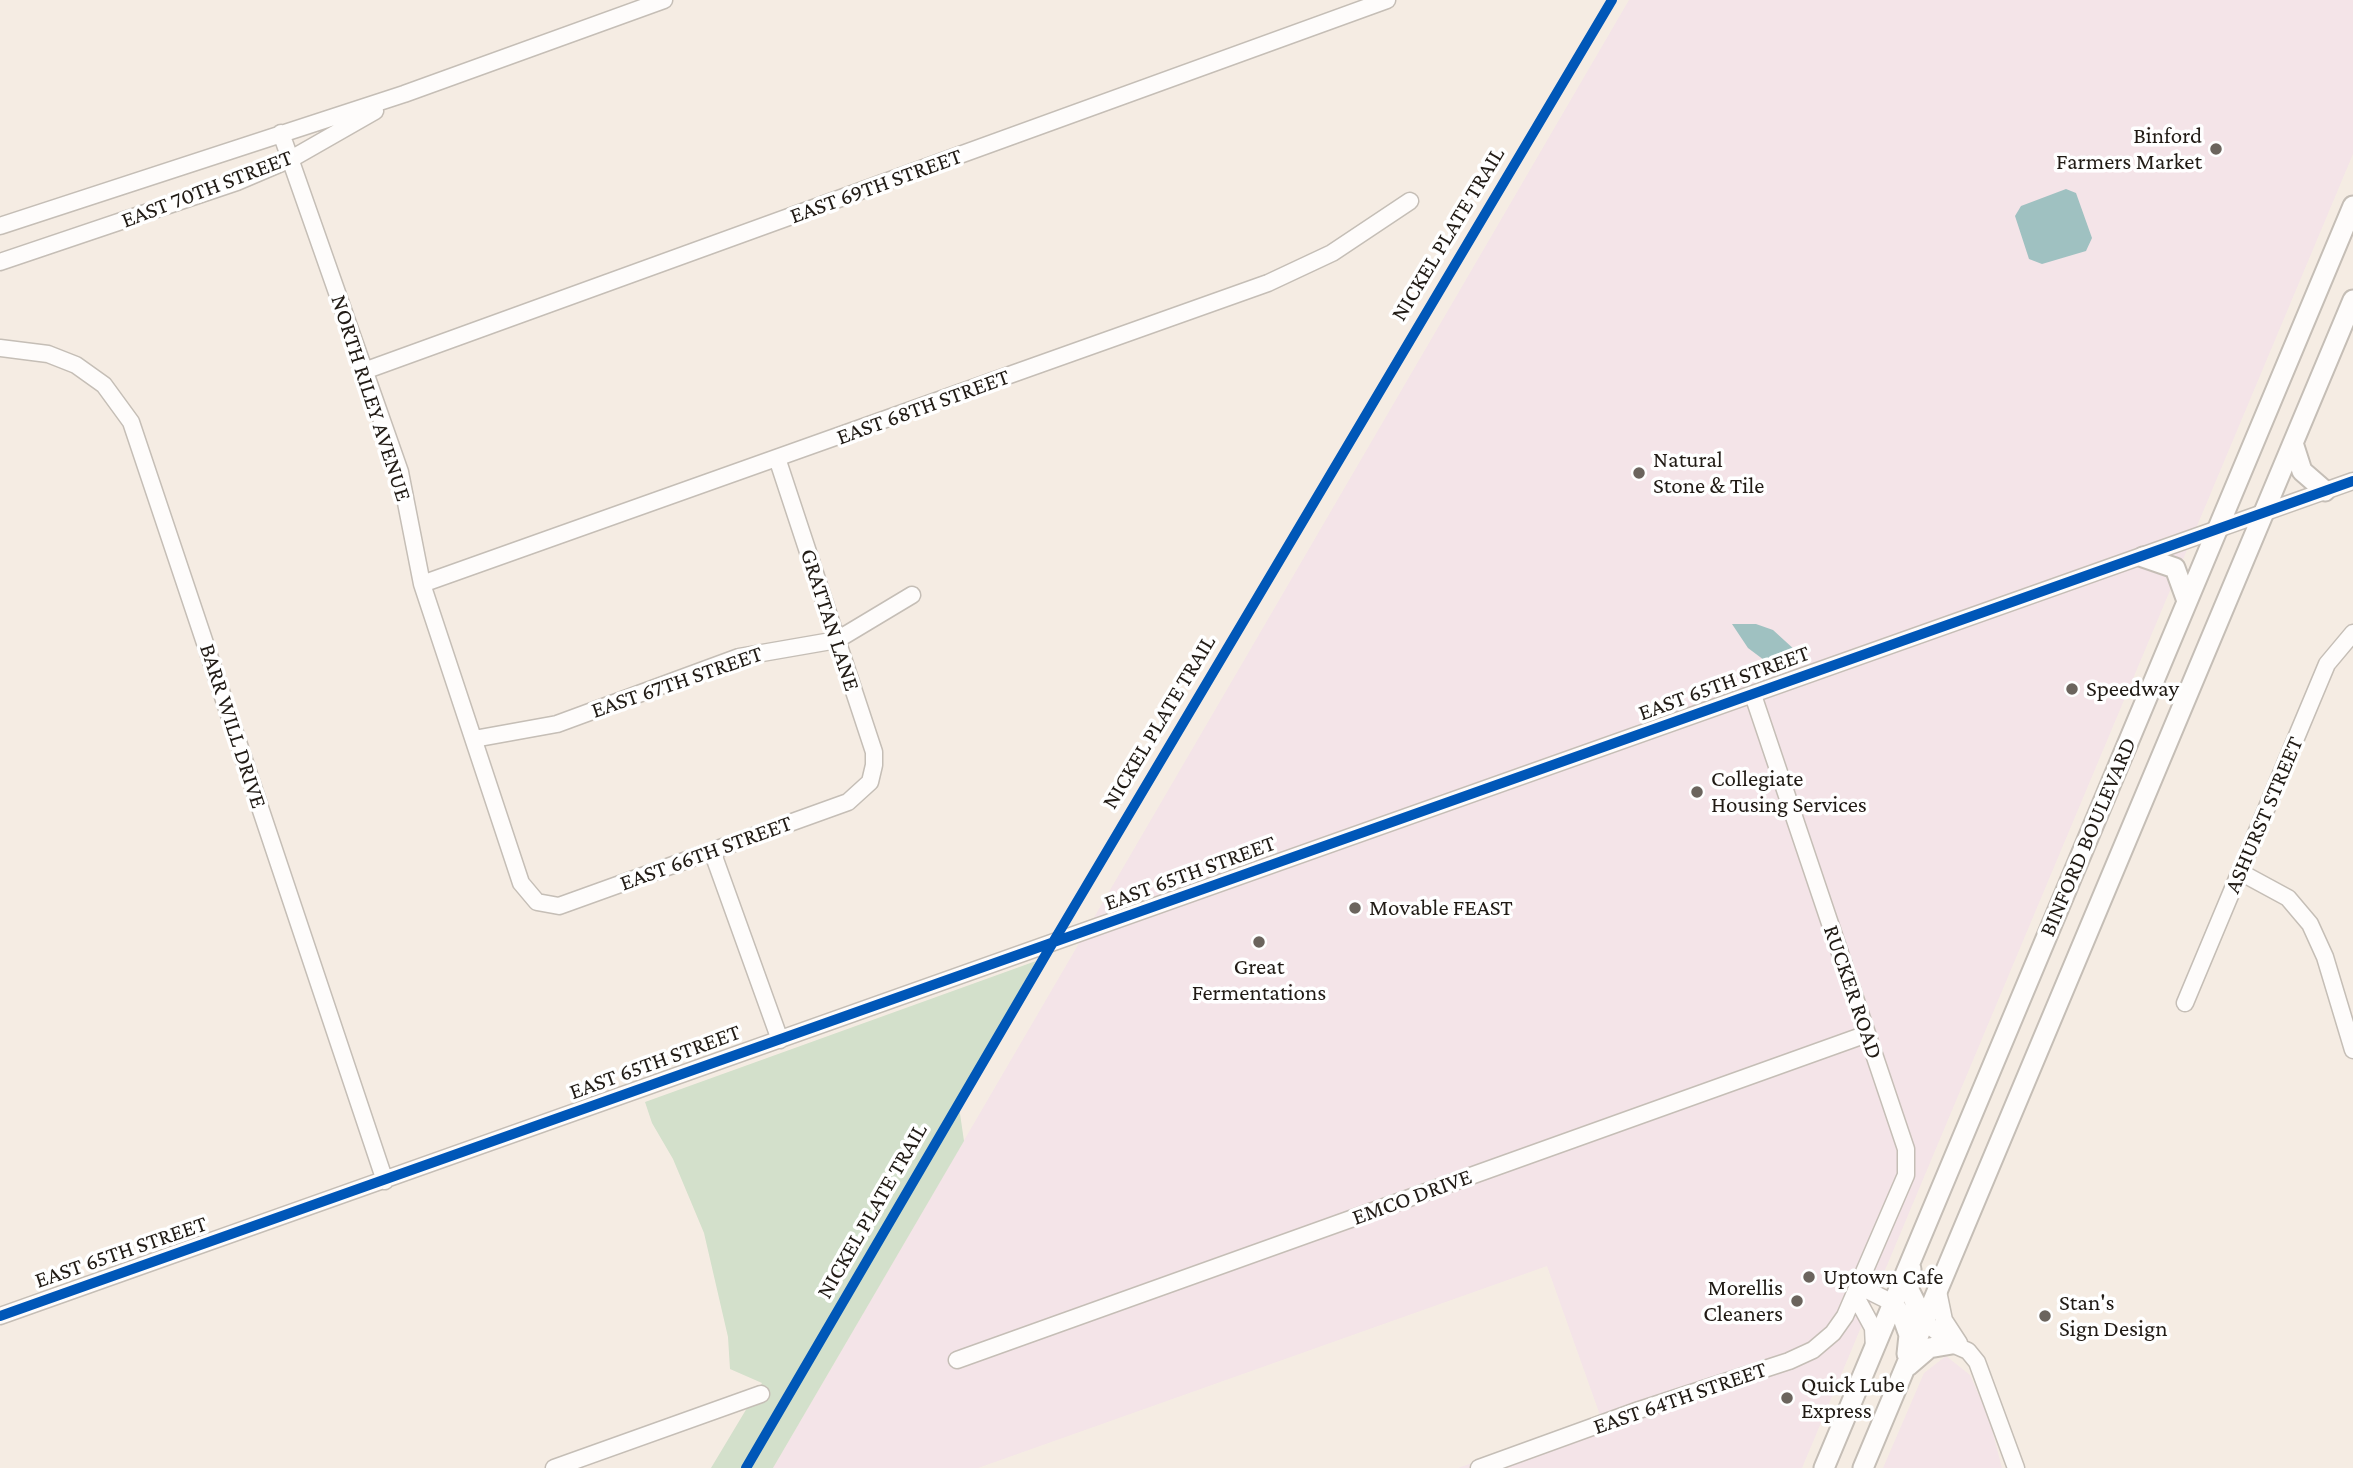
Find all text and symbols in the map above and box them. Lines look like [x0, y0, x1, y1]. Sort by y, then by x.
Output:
place label: Binford Farmers Market [2056, 122, 2202, 176]
marker: Binford Farmers Market [2208, 141, 2224, 157]
street label: EAST 69TH STREET [786, 142, 966, 230]
street label: NICKEL PLATE TRAIL [1385, 142, 1511, 326]
street label: EAST 70TH STREET [117, 144, 297, 234]
street label: NORTH RILEY AVENUE [325, 291, 417, 505]
street label: EAST 68TH STREET [833, 363, 1013, 451]
place label: Natural Stone & Tile [1653, 446, 1764, 500]
marker: Natural Stone & Tile [1631, 465, 1647, 481]
street label: GRATTAN LANE [794, 545, 866, 695]
street label: NICKEL PLATE TRAIL [1096, 630, 1222, 814]
street label: EAST 65TH STREET [1635, 639, 1813, 727]
street label: BARR WILL DRIVE [193, 640, 273, 812]
street label: EAST 67TH STREET [588, 640, 766, 724]
place label: Speedway [2086, 675, 2179, 703]
marker: Speedway [2064, 681, 2080, 697]
street label: BINFORD BOULEVARD [2034, 733, 2142, 941]
street label: ASHURST STREET [2219, 733, 2309, 897]
place label: Collegiate Housing Services [1711, 765, 1867, 819]
marker: Collegiate Housing Services [1689, 784, 1705, 800]
street label: EAST 66TH STREET [616, 809, 796, 897]
street label: EAST 65TH STREET [1101, 829, 1279, 917]
place label: Movable FEAST [1369, 894, 1513, 922]
marker: Movable FEAST [1347, 900, 1363, 916]
street label: RUCKER ROAD [1817, 921, 1889, 1063]
marker: Great Fermentations [1251, 934, 1267, 950]
place label: Great Fermentations [1192, 953, 1326, 1007]
street label: EAST 65TH STREET [566, 1018, 744, 1106]
street label: NICKEL PLATE TRAIL [811, 1118, 933, 1304]
street label: EMCO DRIVE [1348, 1163, 1476, 1231]
street label: EAST 65TH STREET [31, 1210, 211, 1294]
place label: Uptown Cafe [1823, 1263, 1943, 1291]
marker: Uptown Cafe [1801, 1269, 1817, 1285]
place label: Morellis Cleaners [1703, 1274, 1783, 1328]
place label: Stan's Sign Design [2059, 1289, 2168, 1343]
marker: Morellis Cleaners [1789, 1293, 1805, 1309]
marker: Stan's Sign Design [2037, 1308, 2053, 1324]
street label: EAST 64TH STREET [1590, 1355, 1770, 1441]
place label: Quick Lube Express [1801, 1371, 1905, 1425]
marker: Quick Lube Express [1779, 1390, 1795, 1406]

